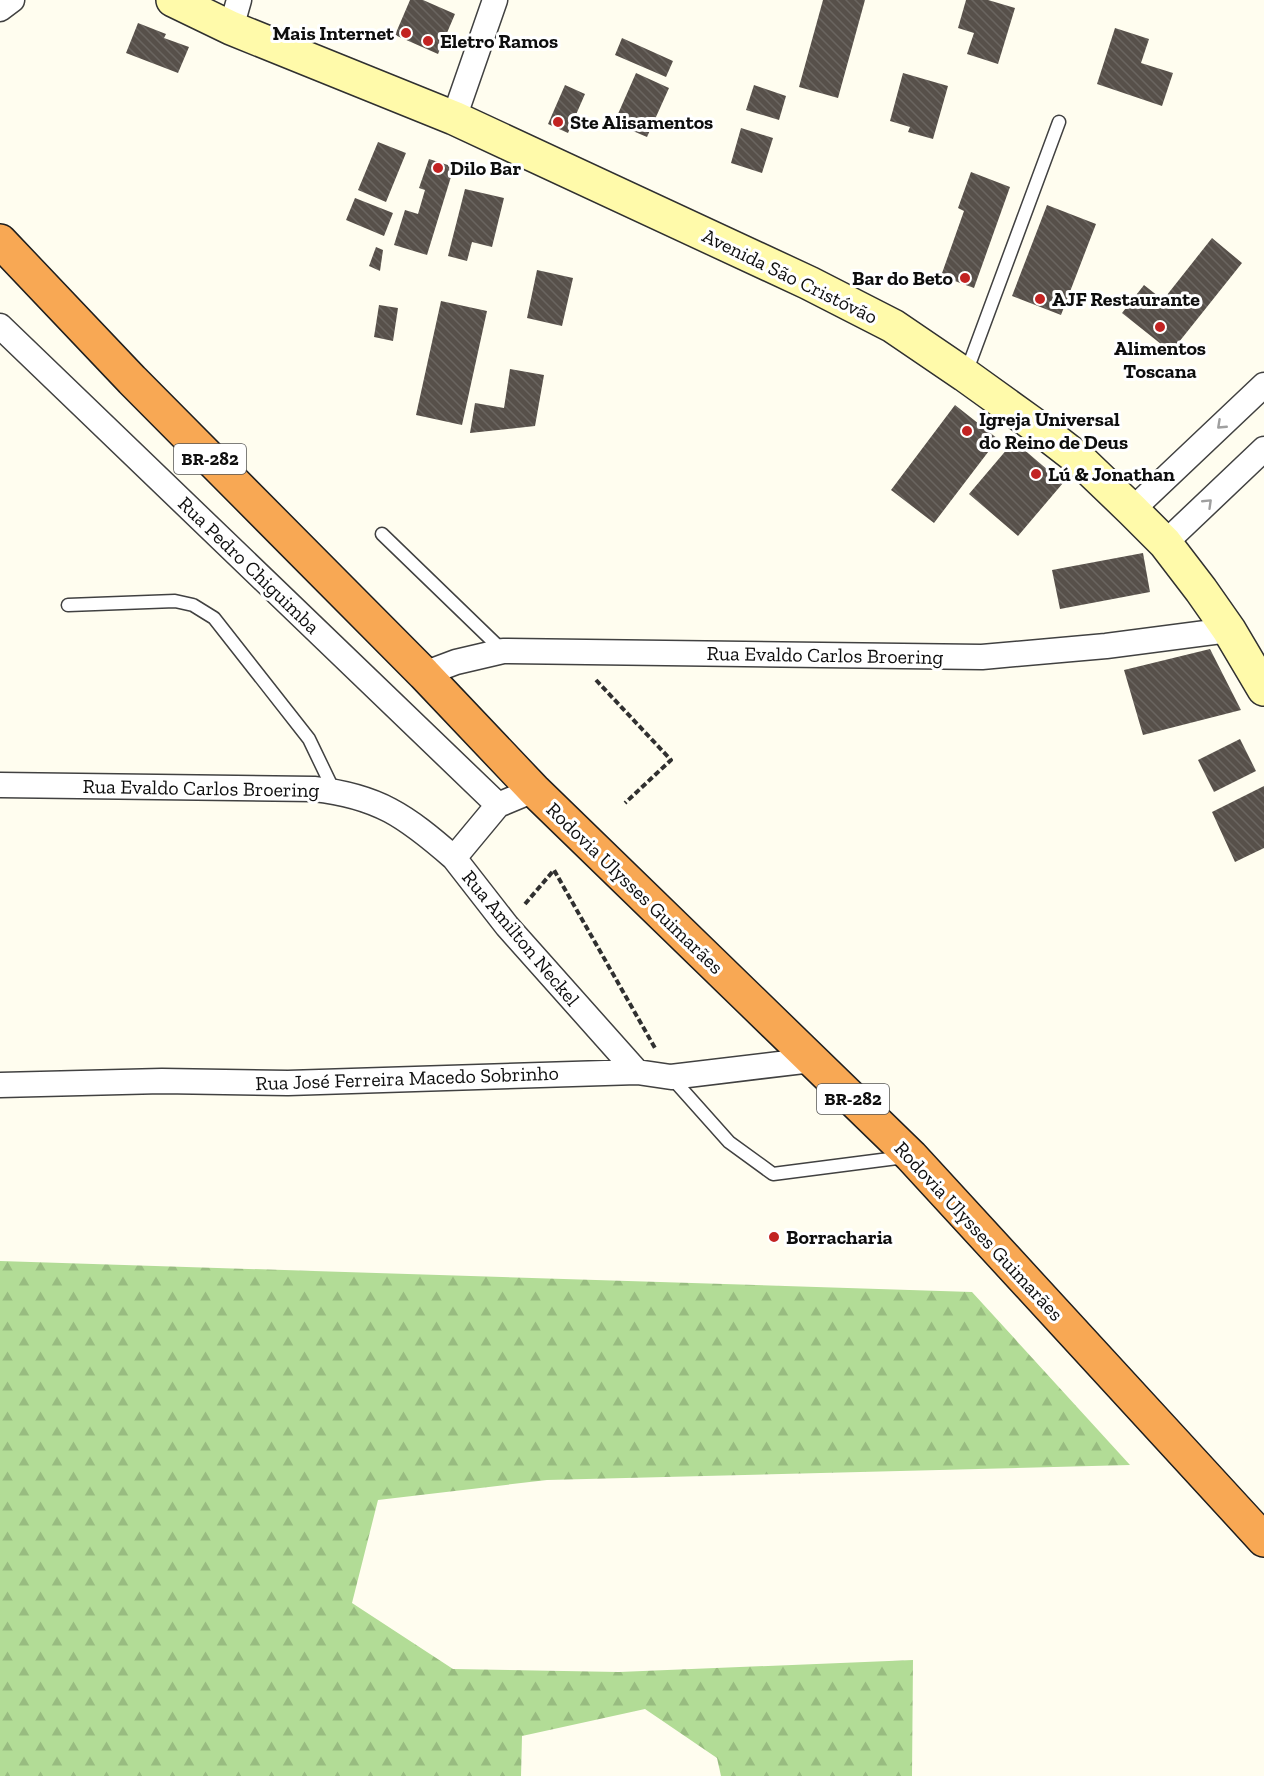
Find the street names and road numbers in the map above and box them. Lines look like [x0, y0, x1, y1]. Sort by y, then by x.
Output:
street label: Avenida São Cristóvão [699, 223, 881, 329]
road number: BR-282 [174, 444, 246, 474]
street label: Rua Pedro Chiguimba [173, 491, 325, 639]
street label: Rua Evaldo Carlos Broering [706, 641, 944, 669]
street label: Rua Evaldo Carlos Broering [82, 774, 320, 802]
street label: Rodovia Ulysses Guimarães [542, 797, 728, 979]
street label: Rua Amilton Neckel [457, 865, 585, 1011]
street label: Rua José Ferreira Macedo Sobrinho [255, 1061, 559, 1095]
road number: BR-282 [817, 1084, 889, 1114]
street label: Rodovia Ulysses Guimarães [890, 1136, 1068, 1326]

